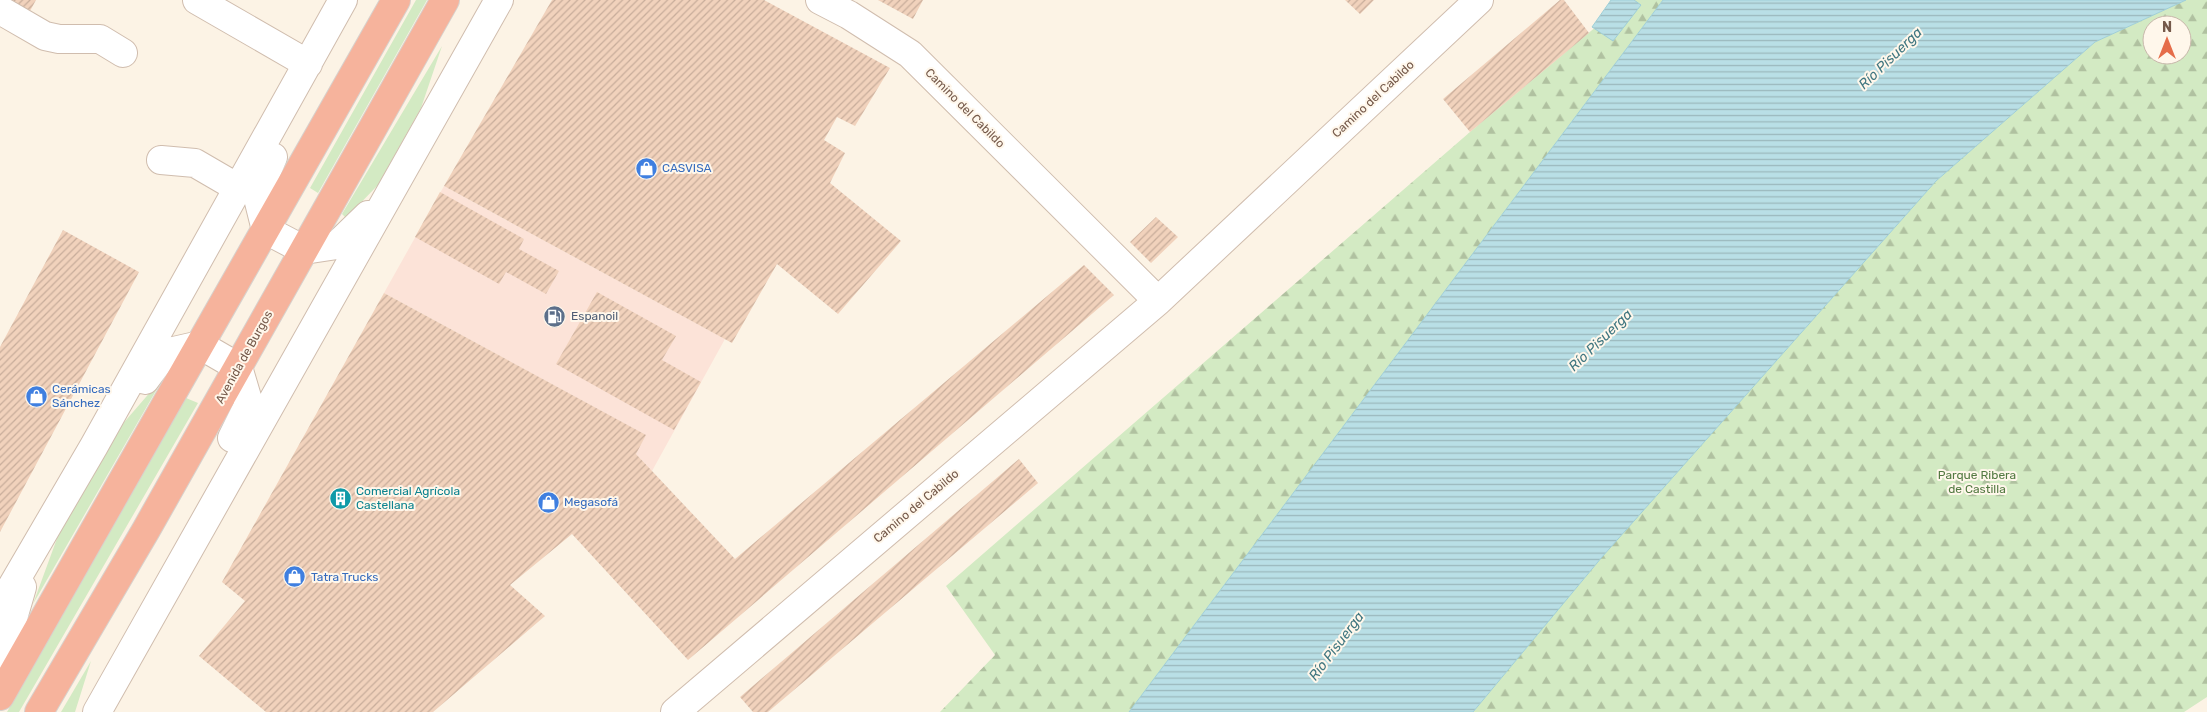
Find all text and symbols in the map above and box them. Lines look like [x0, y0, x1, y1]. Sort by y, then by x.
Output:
north arrow [2142, 15, 2192, 65]
text: N [2162, 19, 2172, 36]
water label: Río Pisuerga [1855, 24, 1926, 93]
street label: Camino del Cabildo [1329, 57, 1417, 140]
street label: Camino del Cabildo [922, 65, 1008, 151]
shop icon: CASVISA [634, 156, 658, 180]
place label: CASVISA [662, 161, 712, 175]
fuel station icon: Espanoil [543, 304, 567, 328]
water label: Río Pisuerga [1565, 306, 1636, 375]
street label: Avenida de Burgos [213, 308, 275, 406]
place label: Espanoil [571, 309, 618, 323]
place label: Cerámicas Sánchez [52, 382, 111, 410]
shop icon: Cerámicas Sánchez [24, 384, 48, 408]
street label: Camino del Cabildo [871, 466, 961, 546]
park label: Parque Ribera de Castilla [1938, 468, 2016, 496]
place label: Comercial Agrícola Castellana [356, 484, 460, 512]
building icon: Comercial Agrícola Castellana [328, 486, 352, 510]
shop icon: Megasofá [536, 490, 560, 514]
place label: Megasofá [564, 495, 618, 509]
shop icon: Tatra Trucks [283, 565, 307, 589]
place label: Tatra Trucks [311, 570, 378, 584]
water label: Río Pisuerga [1305, 609, 1368, 684]

